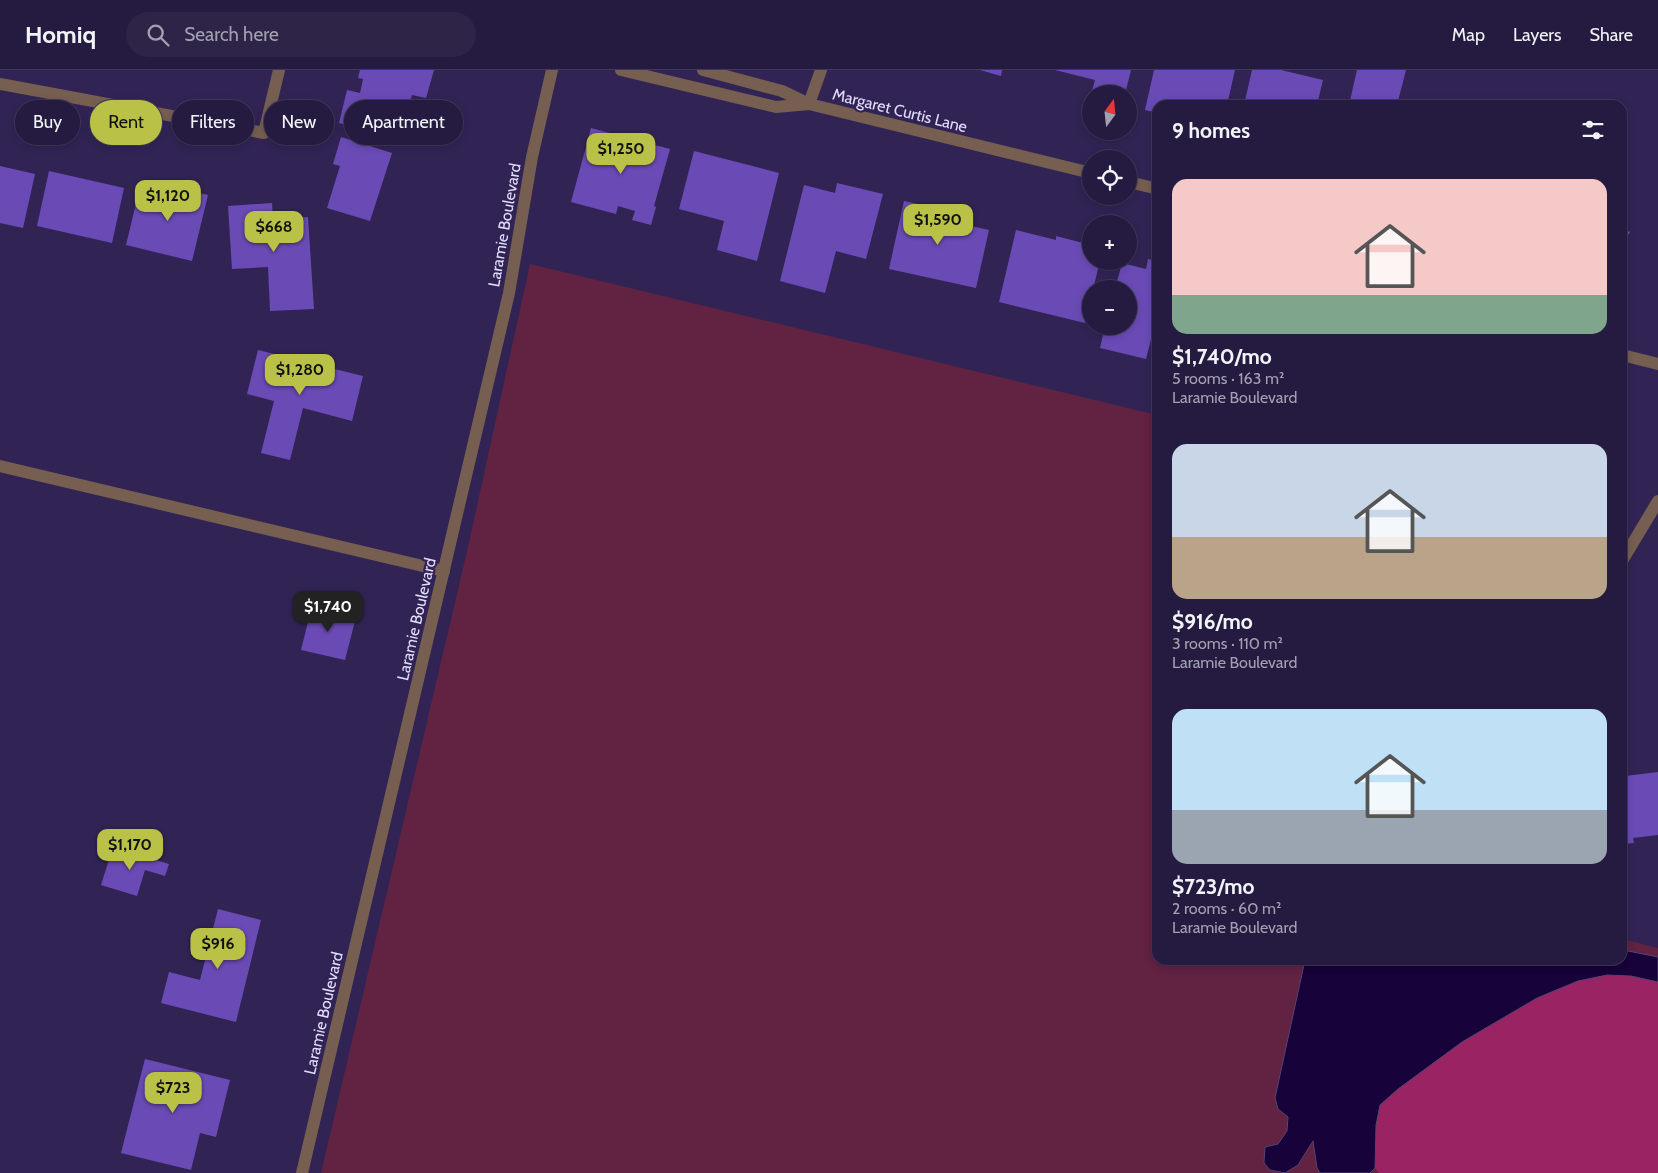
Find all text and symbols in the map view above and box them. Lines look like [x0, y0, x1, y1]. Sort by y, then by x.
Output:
search box [126, 12, 476, 57]
text: Homiq [25, 20, 96, 49]
icon: search [144, 21, 172, 49]
text: Search here [184, 23, 279, 46]
text: Map [1452, 24, 1485, 46]
text: Layers [1513, 24, 1562, 46]
text: Share [1590, 24, 1633, 46]
street label: Margaret Curtis Lane [831, 85, 969, 136]
north arrow [1082, 85, 1138, 140]
map controls [1082, 85, 1137, 335]
chip: Buy [15, 100, 80, 145]
chip: Rent [90, 100, 162, 145]
chip: Filters [172, 100, 254, 145]
chip: New [264, 100, 334, 145]
chip: Apartment [344, 100, 463, 145]
icon: filters [1579, 116, 1607, 144]
text: 9 homes [1172, 118, 1250, 143]
pin: $1,250 [580, 132, 662, 175]
text: $1,250 [597, 139, 645, 158]
button: locate [1082, 150, 1137, 205]
street label: Laramie Boulevard [484, 162, 525, 288]
pin: $1,120 [127, 180, 209, 222]
text: $1,120 [146, 186, 190, 205]
pin: $1,590 [897, 204, 979, 246]
pin: $668 [244, 210, 304, 253]
text: $1,590 [914, 210, 962, 229]
icon: home [1345, 211, 1435, 301]
button: + [1082, 215, 1137, 270]
text: $668 [256, 217, 292, 236]
button: − [1082, 280, 1137, 335]
text: $1,740/mo [1172, 344, 1272, 369]
pin: $1,280 [259, 354, 341, 396]
text: $1,280 [276, 360, 324, 379]
text: 5 rooms · 163 m² [1172, 369, 1284, 388]
text: Laramie Boulevard [1172, 388, 1297, 407]
icon: home [1345, 476, 1435, 566]
street label: Laramie Boulevard [393, 556, 440, 682]
pin: $1,740 [287, 590, 369, 633]
text: $1,740 [304, 597, 352, 616]
text: $916/mo [1172, 609, 1253, 634]
text: 3 rooms · 110 m² [1172, 634, 1283, 653]
text: Laramie Boulevard [1172, 653, 1297, 672]
icon: home [1345, 741, 1435, 831]
pin: $1,170 [89, 828, 171, 871]
text: $1,170 [108, 835, 152, 854]
text: $723/mo [1172, 874, 1255, 899]
text: 2 rooms · 60 m² [1172, 899, 1281, 918]
text: Laramie Boulevard [1172, 918, 1297, 937]
pin: $916 [188, 928, 248, 970]
text: $916 [201, 934, 235, 953]
street label: Laramie Boulevard [300, 950, 347, 1076]
pin: $723 [143, 1072, 203, 1114]
text: $723 [156, 1078, 190, 1097]

